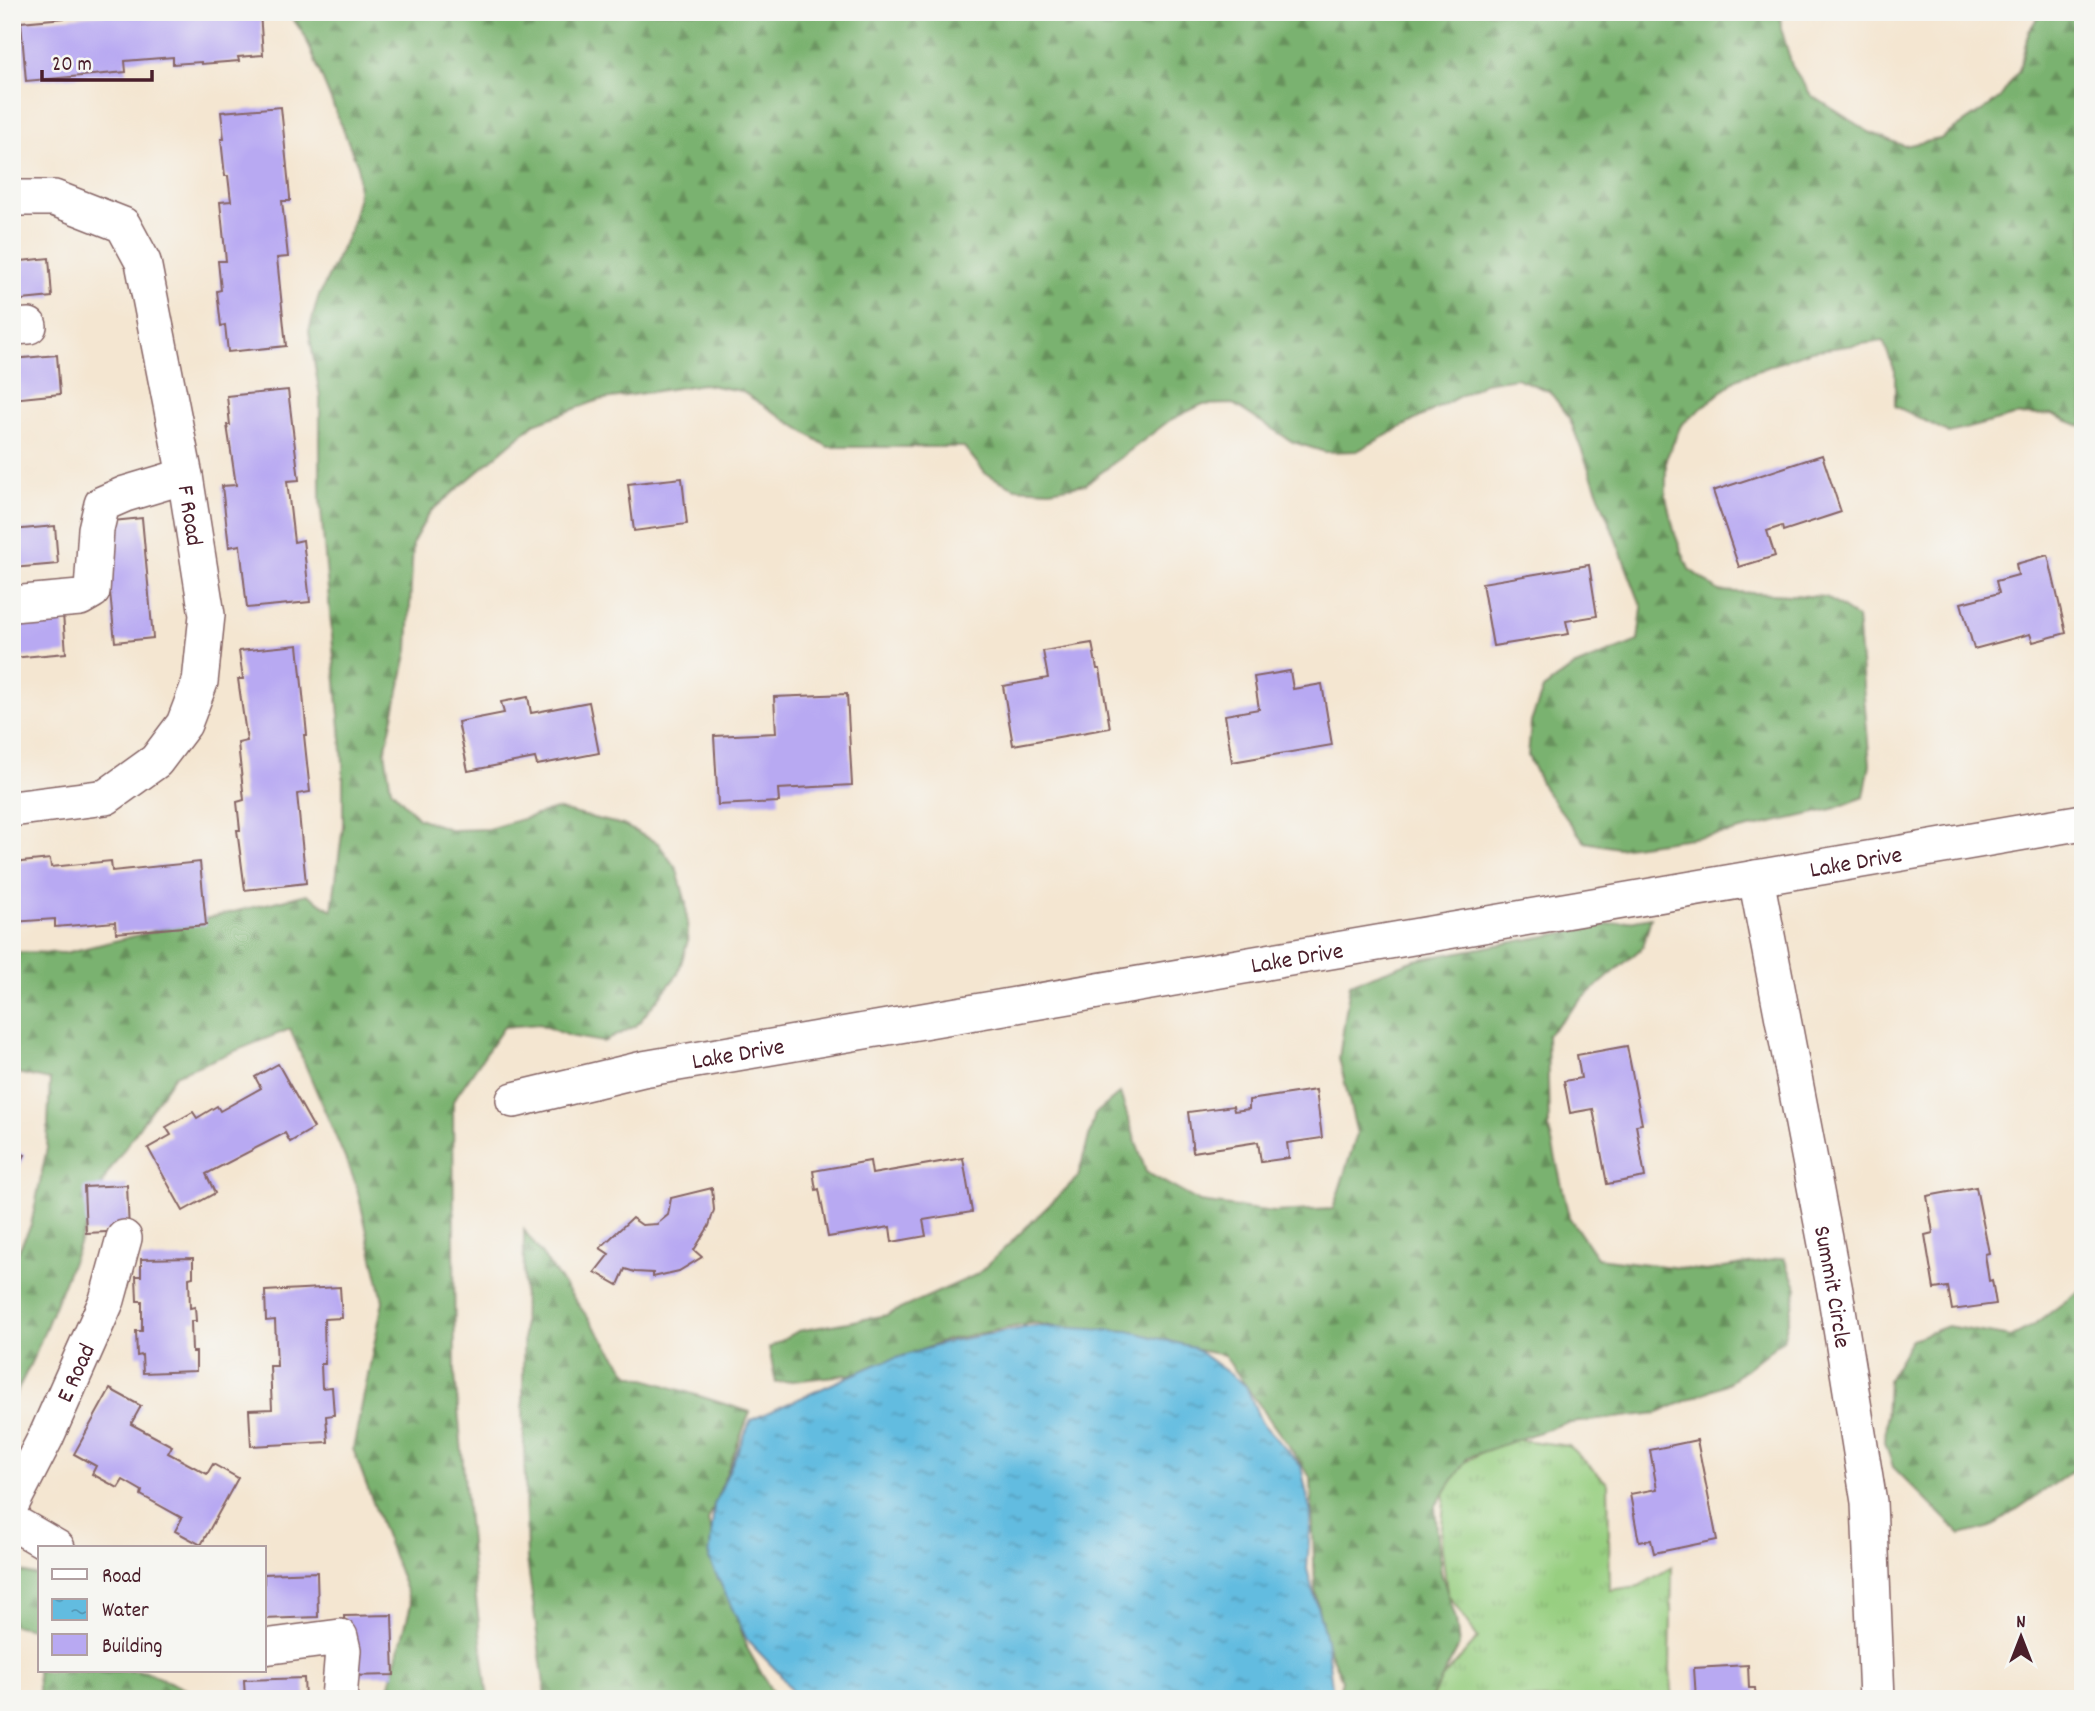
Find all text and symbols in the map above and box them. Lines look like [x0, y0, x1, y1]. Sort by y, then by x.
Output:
scale bar [42, 38, 152, 82]
text: 20 m [52, 51, 92, 81]
street label: F Road [167, 483, 210, 549]
street label: Lake Drive [1807, 839, 1905, 889]
street label: Lake Drive [1248, 935, 1346, 984]
street label: Lake Drive [690, 1031, 787, 1080]
street label: Summit Circle [1803, 1223, 1858, 1351]
street label: E Road [50, 1339, 106, 1409]
legend [38, 1546, 266, 1672]
text: Road [102, 1563, 141, 1593]
text: Water [102, 1597, 149, 1627]
north arrow [1986, 1602, 2056, 1672]
text: N [2016, 1610, 2026, 1637]
text: Building [102, 1633, 162, 1663]

